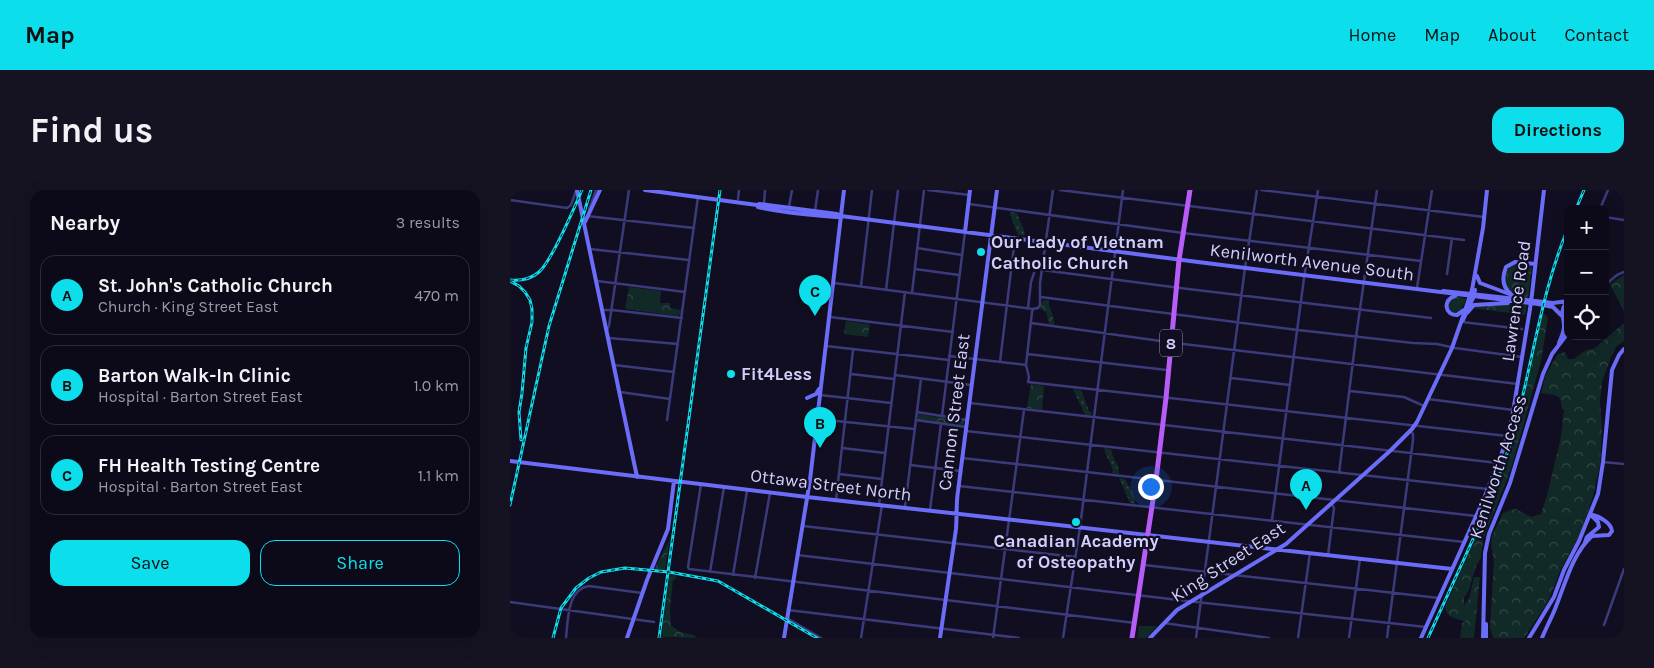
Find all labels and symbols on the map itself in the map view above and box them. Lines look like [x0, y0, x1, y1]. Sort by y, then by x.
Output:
place label: Our Lady of Vietnam Catholic Church [991, 231, 1164, 274]
street label: Kenilworth Avenue South [1209, 239, 1415, 285]
street label: Lawrence Road [1497, 239, 1535, 363]
marker: Our Lady of Vietnam Catholic Church [975, 246, 987, 258]
pin: C [799, 275, 831, 316]
road number: 8 [1160, 330, 1182, 357]
street label: Cannon Street East [933, 332, 975, 492]
place label: Fit4Less [741, 363, 812, 385]
marker: Fit4Less [725, 368, 737, 380]
street label: Kenilworth Access [1464, 392, 1532, 542]
pin: B [804, 407, 836, 448]
street label: Ottawa Street North [749, 464, 913, 506]
pin: A [1290, 469, 1322, 510]
your location [1138, 474, 1164, 500]
marker: Canadian Academy of Osteopathy [1070, 516, 1082, 528]
street label: King Street East [1167, 517, 1289, 607]
place label: Canadian Academy of Osteopathy [994, 530, 1159, 573]

